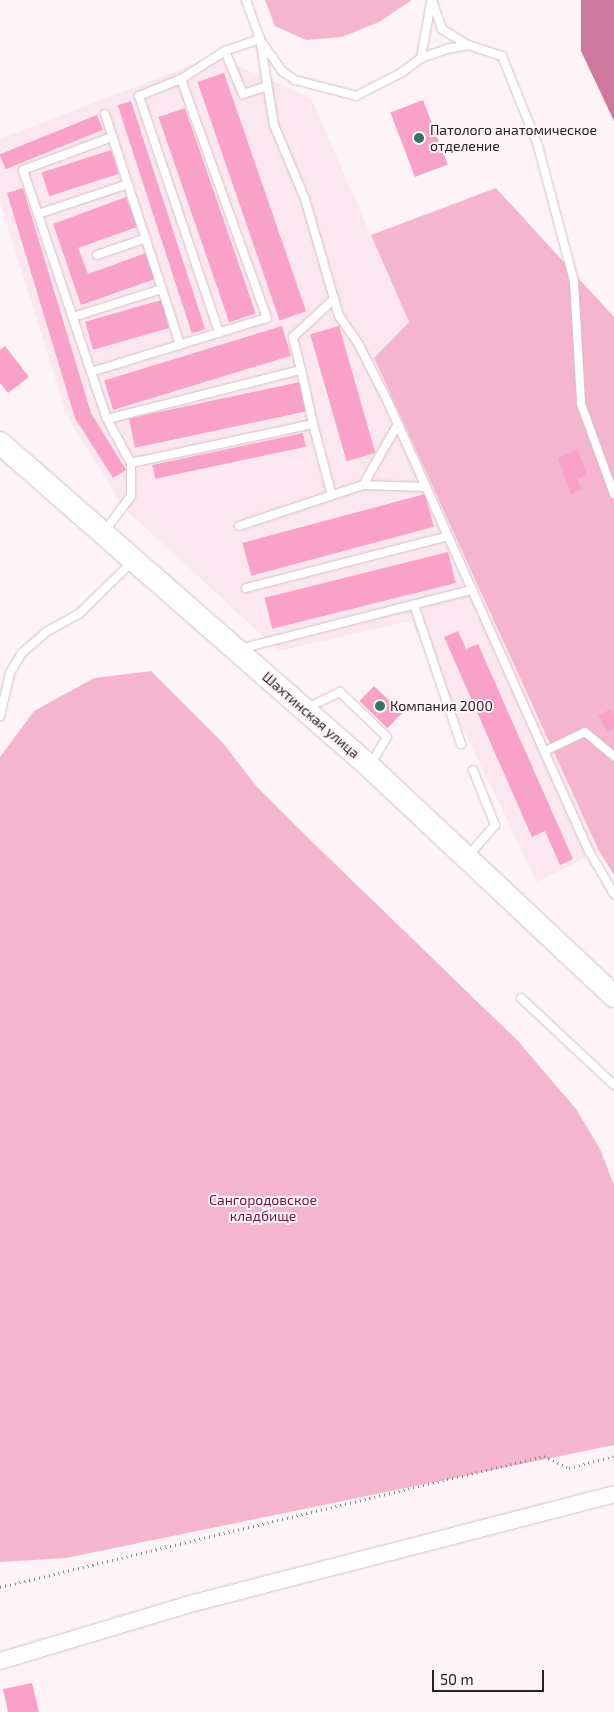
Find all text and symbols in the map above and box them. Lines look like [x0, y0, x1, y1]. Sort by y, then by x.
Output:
place label: Патолого анатомическое отделение [430, 122, 597, 154]
marker: Патолого анатомическое отделение [412, 131, 426, 145]
street label: Шахтинская улица [259, 668, 363, 762]
place label: Компания 2000 [390, 698, 493, 714]
marker: Компания 2000 [374, 700, 386, 712]
park label: Сангородовское кладбище [209, 1192, 317, 1224]
scale bar [434, 1660, 546, 1692]
text: 50 m [440, 1670, 474, 1688]

